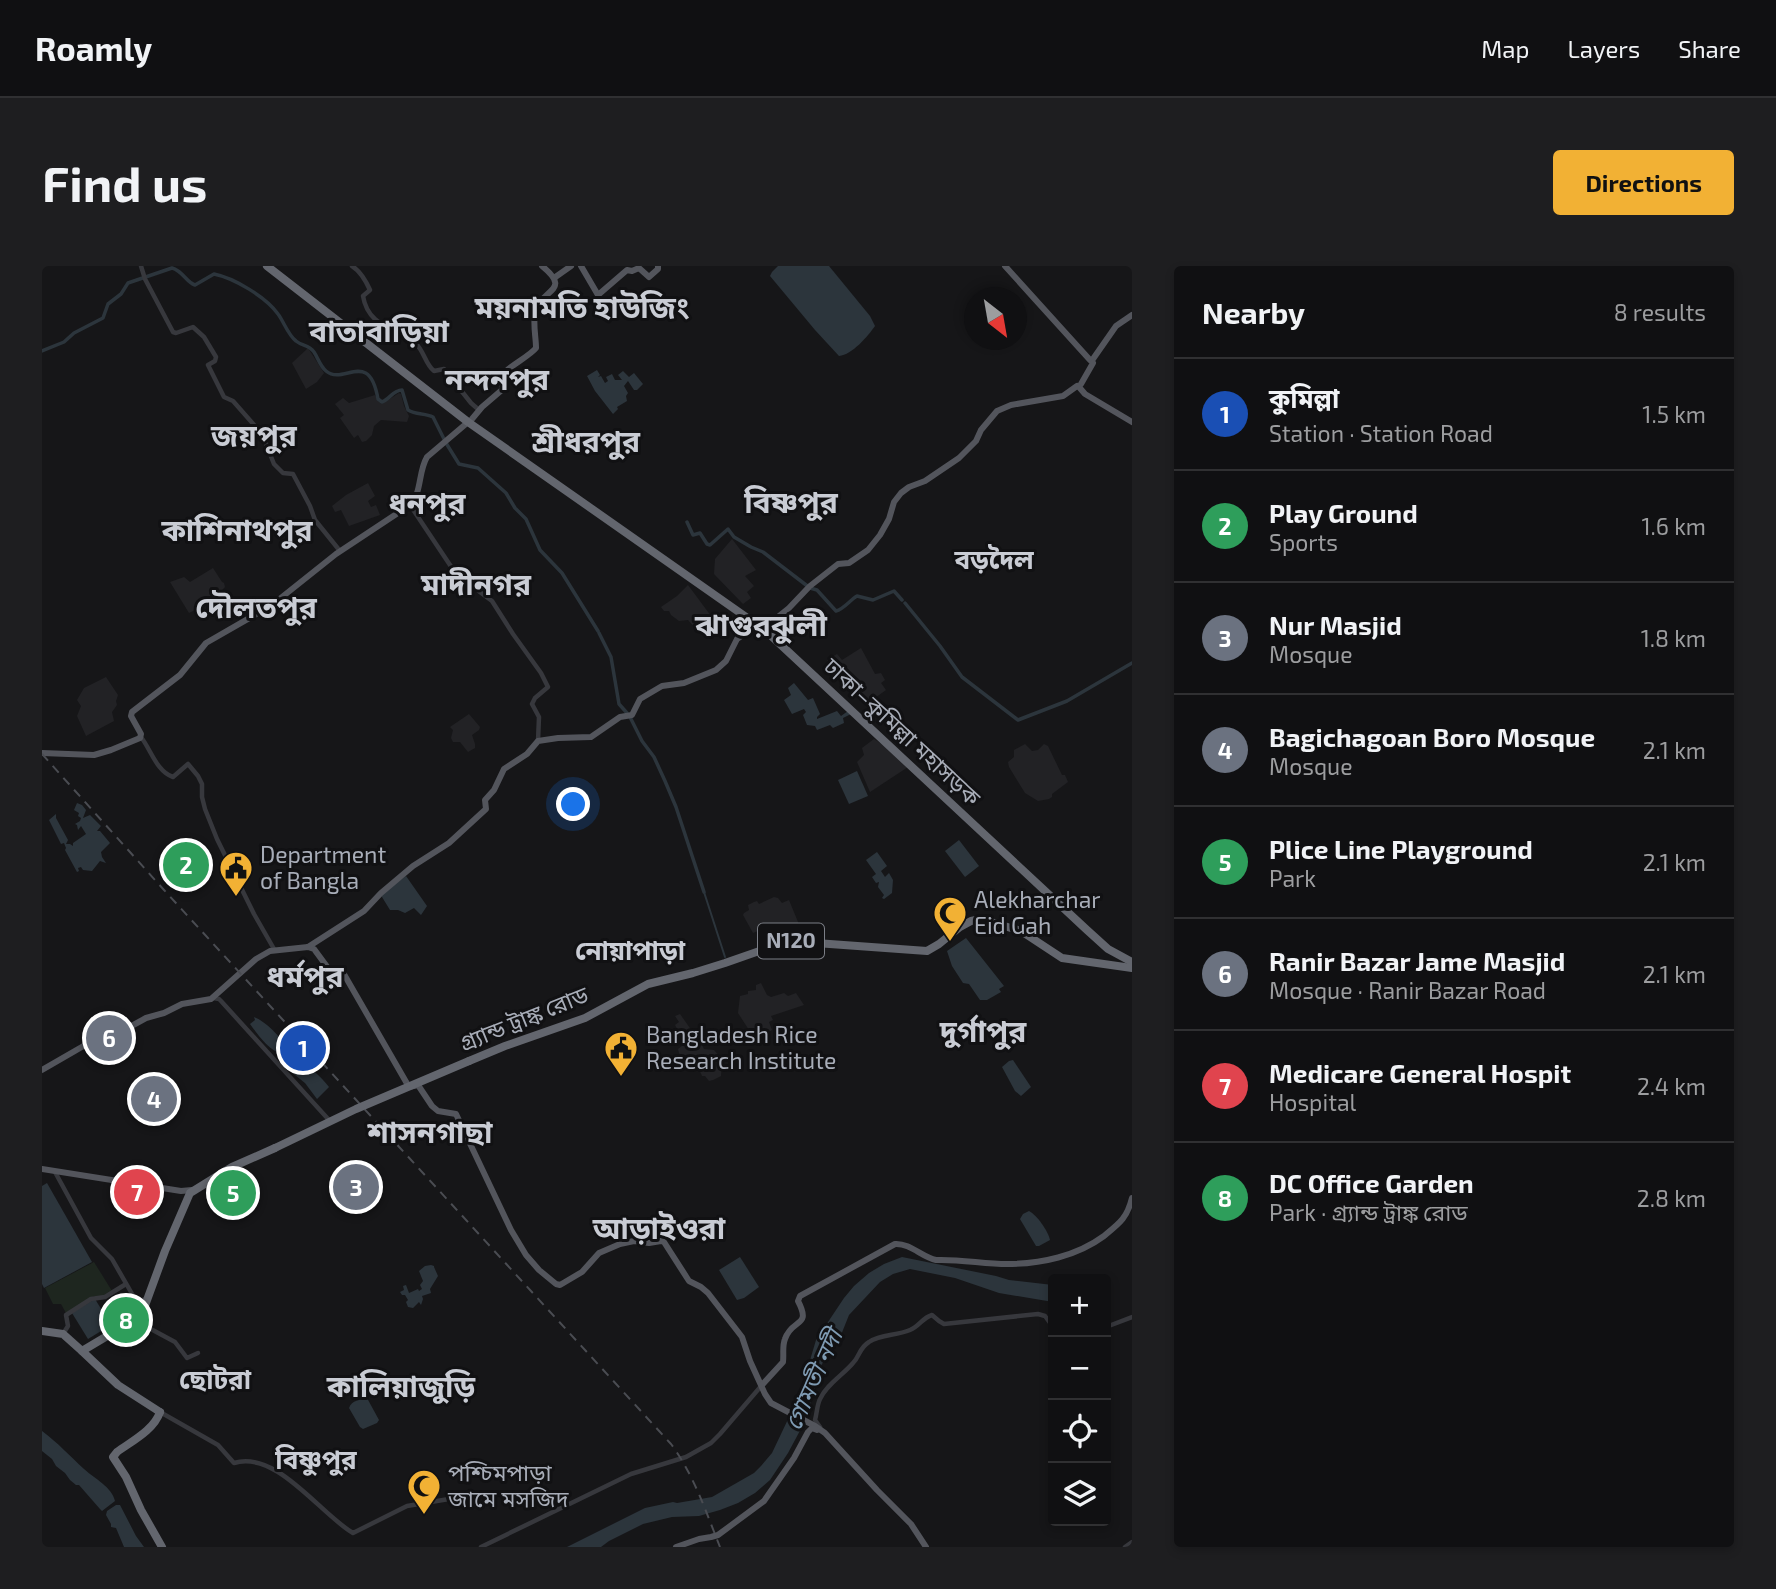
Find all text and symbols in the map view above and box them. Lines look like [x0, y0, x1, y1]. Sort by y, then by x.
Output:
text: Roamly [35, 28, 152, 68]
text: Map [1481, 34, 1529, 63]
text: Layers [1567, 34, 1640, 63]
text: Share [1678, 34, 1741, 63]
button: Directions [1553, 150, 1734, 215]
text: Find us [42, 153, 207, 212]
north arrow [964, 287, 1027, 350]
district label: ময়নামতি হাউজিং [474, 288, 689, 324]
text: Nearby [1202, 294, 1305, 330]
text: 8 results [1614, 298, 1706, 326]
district label: বাতাবাড়িয়া [308, 312, 449, 348]
district label: নন্দনপুর [444, 360, 550, 398]
text: কুমিল্লা [1269, 382, 1339, 413]
text: 1 [1220, 400, 1230, 428]
text: 1.5 km [1642, 400, 1706, 428]
district label: জয়পুর [210, 416, 298, 454]
text: Station · Station Road [1269, 419, 1493, 447]
district label: শ্রীধরপুর [531, 422, 641, 460]
district label: বিষ্ণপুর [743, 483, 839, 521]
district label: ধনপুর [388, 484, 466, 522]
text: Play Ground [1269, 497, 1418, 528]
district label: কাশিনাথপুর [160, 511, 313, 549]
text: 2 [1218, 512, 1232, 540]
text: 1.6 km [1641, 512, 1706, 540]
text: Sports [1269, 528, 1338, 556]
district label: বড়দৈল [953, 543, 1034, 574]
district label: মাদীনগর [420, 565, 532, 601]
district label: দৌলতপুর [195, 588, 318, 626]
district label: ঝাগুরঝুলী [694, 606, 827, 644]
text: Nur Masjid [1269, 609, 1402, 640]
text: 3 [1218, 624, 1232, 652]
text: 1.8 km [1641, 624, 1706, 652]
text: Mosque [1269, 640, 1353, 668]
street label: ঢাকা–কুমিল্লা মহাসড়ক [817, 651, 987, 812]
text: Bagichagoan Boro Mosque [1269, 721, 1595, 752]
text: 4 [1218, 736, 1232, 764]
text: 2.1 km [1643, 736, 1706, 764]
text: Mosque [1269, 752, 1353, 780]
your location [556, 787, 590, 821]
text: Plice Line Playground [1269, 833, 1533, 864]
pin: 2 [163, 839, 209, 891]
place label: Department of Bangla [260, 840, 386, 894]
text: 5 [1219, 848, 1231, 876]
text: 2.1 km [1643, 848, 1706, 876]
public building icon: Department of Bangla [217, 849, 255, 898]
text: Park [1269, 864, 1316, 892]
place label: Alekharchar Eid Gah [974, 885, 1101, 939]
mosque icon: Alekharchar Eid Gah [931, 894, 969, 943]
road number: N120 [758, 924, 824, 958]
district label: নোয়াপাড়া [575, 934, 686, 965]
text: Ranir Bazar Jame Masjid [1269, 945, 1565, 976]
district label: ধর্মপুর [266, 957, 344, 995]
text: 6 [1218, 960, 1232, 988]
text: 2.1 km [1643, 960, 1706, 988]
text: Mosque · Ranir Bazar Road [1269, 976, 1546, 1004]
street label: গ্র্যান্ড ট্রাঙ্ক রোড [455, 979, 593, 1057]
pin: 6 [86, 1012, 132, 1064]
district label: দুর্গাপুর [939, 1012, 1027, 1050]
place label: Bangladesh Rice Research Institute [646, 1020, 836, 1074]
pin: 1 [280, 1022, 326, 1074]
public building icon: Bangladesh Rice Research Institute [602, 1029, 640, 1078]
text: Medicare General Hospit [1269, 1057, 1571, 1088]
text: 7 [1219, 1072, 1231, 1100]
text: 2.4 km [1637, 1072, 1706, 1100]
pin: 4 [131, 1073, 177, 1125]
text: Hospital [1269, 1088, 1356, 1116]
district label: শাসনগাছা [367, 1113, 493, 1149]
pin: 3 [333, 1161, 379, 1213]
pin: 7 [114, 1166, 160, 1218]
pin: 5 [210, 1167, 256, 1219]
text: DC Office Garden [1269, 1167, 1474, 1198]
text: 8 [1218, 1184, 1232, 1212]
text: 2.8 km [1637, 1184, 1706, 1212]
text: Park · গ্র্যান্ড ট্রাঙ্ক রোড [1269, 1198, 1468, 1226]
district label: আড়াইওরা [592, 1209, 726, 1245]
map controls [1048, 1274, 1111, 1526]
button: + [1048, 1274, 1111, 1337]
pin: 8 [103, 1294, 149, 1346]
water label: গোমতী নদী [778, 1320, 850, 1434]
button: − [1048, 1337, 1111, 1400]
district label: ছোটরা [179, 1363, 252, 1394]
district label: কালিয়াজুড়ি [326, 1367, 476, 1404]
button: locate [1048, 1400, 1111, 1463]
district label: বিষ্ণুপুর [274, 1443, 357, 1477]
place label: পশ্চিমপাড়া জামে মসজিদ [447, 1458, 569, 1512]
button: layers [1048, 1463, 1111, 1526]
mosque icon: পশ্চিমপাড়া জামে মসজিদ [405, 1467, 443, 1516]

